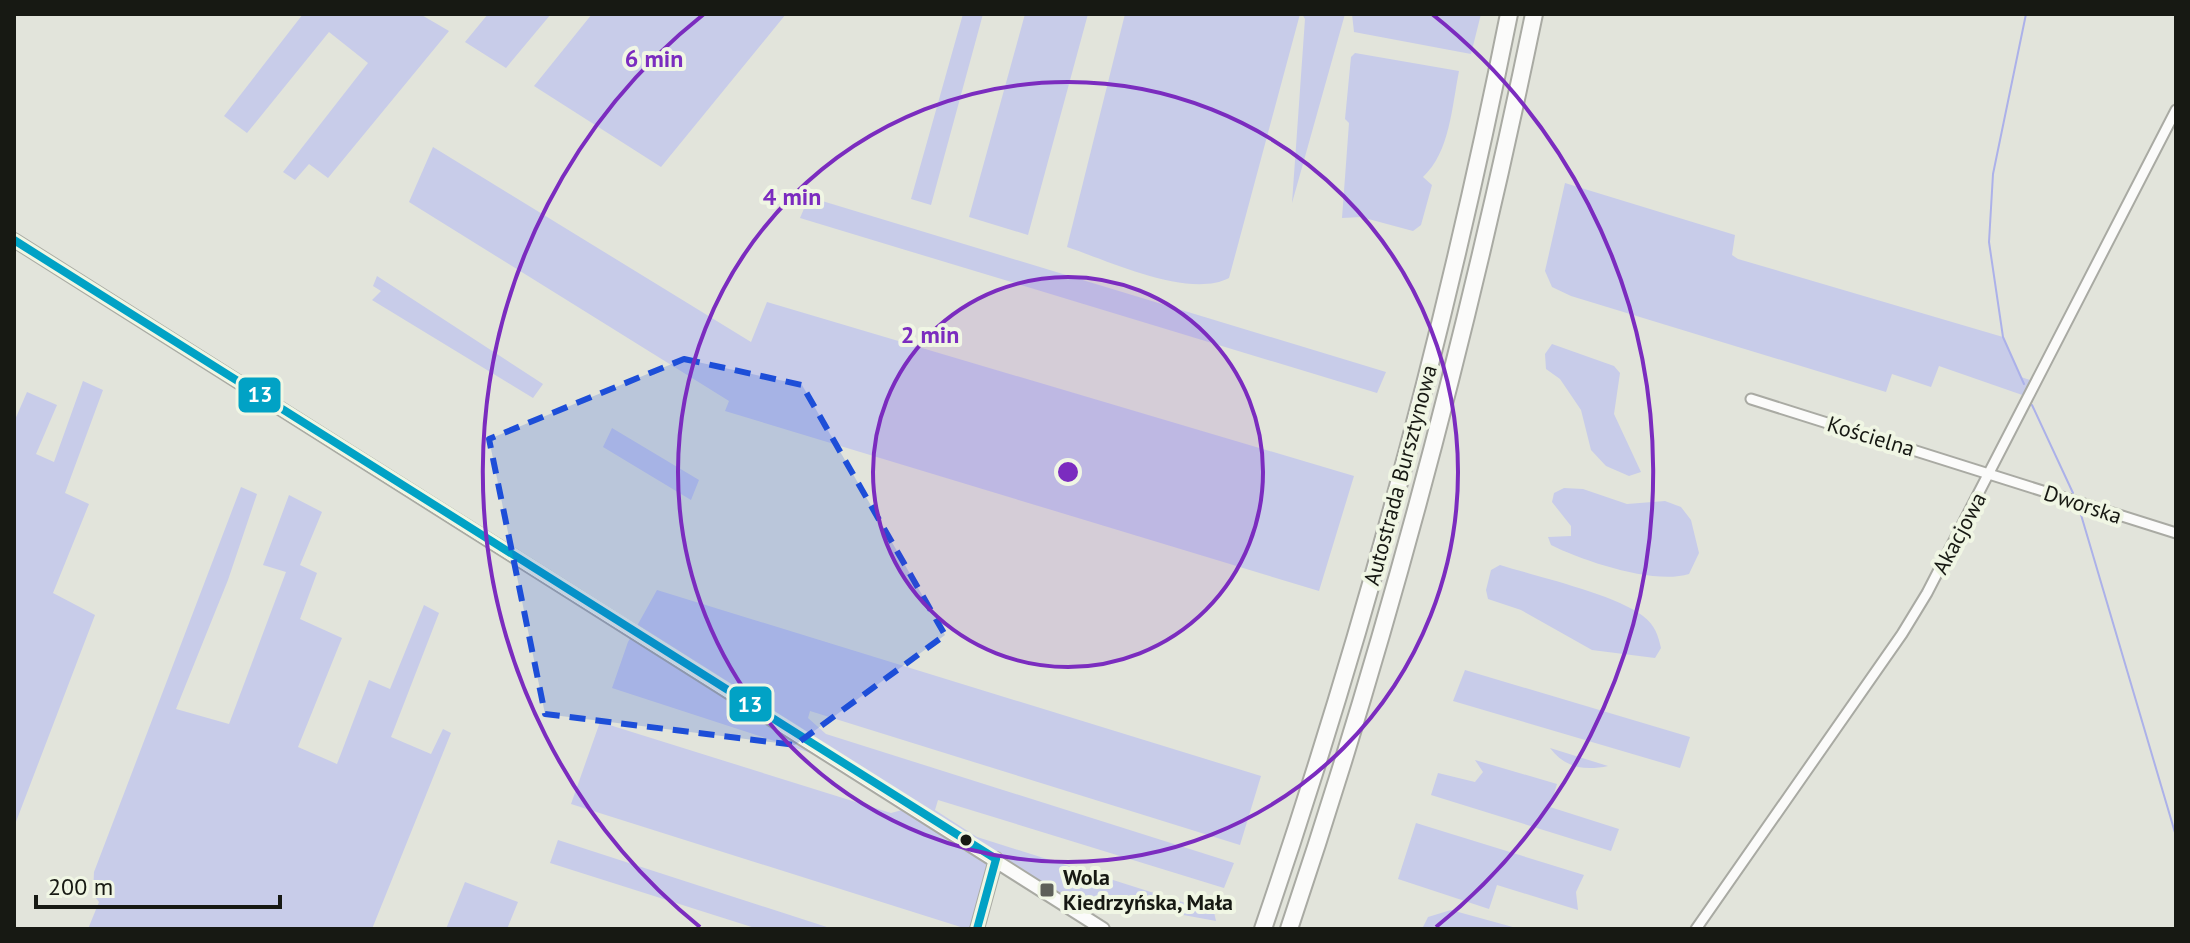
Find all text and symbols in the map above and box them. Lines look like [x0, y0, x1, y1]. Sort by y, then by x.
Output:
text: 6 min [625, 43, 683, 74]
text: 4 min [763, 181, 821, 212]
text: 2 min [901, 319, 959, 350]
street label: Autostrada Bursztynowa [1357, 362, 1443, 588]
line badge: 13 [237, 376, 282, 414]
text: 13 [248, 380, 272, 408]
street label: Kościelna [1824, 409, 1918, 463]
centre of rings [1054, 458, 1082, 486]
street label: Dworska [2040, 478, 2126, 530]
street label: Akacjowa [1926, 487, 1992, 579]
line badge: 13 [728, 685, 773, 723]
text: 13 [738, 690, 762, 718]
unlabelled marker [958, 832, 974, 848]
scale bar [36, 859, 280, 909]
place label: Wola Kiedrzyńska, Mała [1063, 863, 1233, 916]
text: 200 m [48, 871, 113, 902]
marker: Wola Kiedrzyńska, Mała [1038, 881, 1056, 899]

